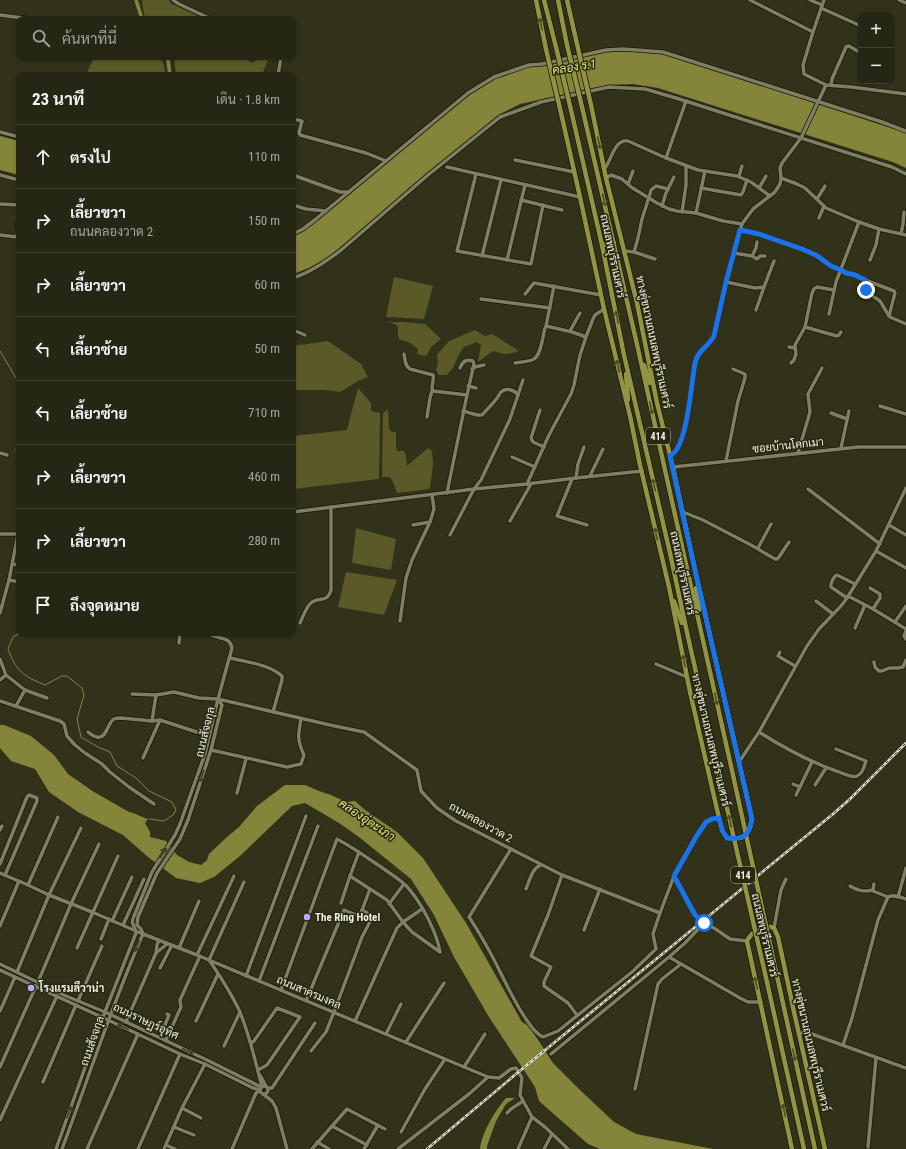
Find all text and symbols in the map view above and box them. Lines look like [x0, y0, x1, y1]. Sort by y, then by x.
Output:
map controls [858, 12, 894, 84]
button: + [858, 12, 894, 48]
search box [16, 16, 296, 60]
one-way arrow [537, 18, 545, 31]
icon: search [30, 27, 52, 49]
text: ค้นหาที่นี่ [62, 30, 117, 48]
button: − [858, 48, 894, 84]
water label: คลอง ร.1 [551, 57, 597, 77]
text: 23 นาที [32, 89, 84, 109]
text: เดิน · 1.8 km [216, 92, 280, 107]
one-way arrow [596, 136, 604, 149]
icon: ahead [32, 146, 54, 168]
text: ตรงไป [70, 149, 111, 167]
text: 110 m [248, 149, 280, 164]
one-way arrow [600, 193, 608, 206]
text: เลี้ยวขวา [70, 204, 126, 222]
icon: right [32, 210, 54, 232]
text: 150 m [248, 213, 280, 228]
street label: ถนนลพบุรีราเมศวร์ [595, 213, 630, 300]
text: ถนนคลองวาด 2 [70, 224, 153, 239]
icon: right [32, 274, 54, 296]
street label: ทางคู่ขนานถนนลพบุรีราเมศวร์ [631, 274, 676, 410]
text: เลี้ยวขวา [70, 277, 126, 295]
text: 60 m [254, 277, 280, 292]
route end [857, 281, 875, 299]
one-way arrow [612, 311, 620, 324]
icon: left [32, 338, 54, 360]
text: เลี้ยวซ้าย [70, 341, 127, 359]
text: 50 m [254, 341, 280, 356]
one-way arrow [613, 360, 621, 373]
one-way arrow [648, 401, 656, 414]
icon: left [32, 402, 54, 424]
text: เลี้ยวซ้าย [70, 405, 127, 423]
text: 710 m [248, 405, 280, 420]
road number: 414 [646, 428, 670, 444]
street label: ซอยบ้านโคกเมา [752, 433, 824, 456]
icon: right [32, 466, 54, 488]
text: เลี้ยวขวา [70, 469, 126, 487]
text: 460 m [248, 469, 280, 484]
one-way arrow [650, 479, 657, 492]
one-way arrow [652, 528, 660, 541]
icon: right [32, 530, 54, 552]
street label: ถนนลพบุรีราเมศวร์ [665, 530, 700, 617]
text: เลี้ยวขวา [70, 533, 126, 551]
text: 280 m [248, 533, 280, 548]
icon: arrive [32, 594, 54, 616]
text: ถึงจุดหมาย [70, 597, 140, 615]
one-way arrow [680, 655, 688, 668]
street label: ทางคู่ขนานถนนลพบุรีราเมศวร์ [687, 672, 734, 808]
one-way arrow [712, 692, 720, 705]
street label: ถนนสัจจกุล [192, 705, 220, 759]
one-way arrow [198, 770, 206, 782]
water label: คลองอุ่ตะเภา [335, 796, 398, 846]
street label: ถนนคลองวาด 2 [447, 800, 515, 845]
one-way arrow [726, 815, 734, 828]
one-way arrow [160, 847, 168, 859]
road number: 414 [731, 867, 755, 883]
street label: ถนนลพบุรีราเมศวร์ [747, 892, 782, 979]
place label: The Ring Hotel [315, 911, 380, 924]
marker: The Ring Hotel [302, 912, 312, 922]
route start [695, 914, 713, 932]
one-way arrow [133, 940, 141, 952]
street label: ถนนสาครมงคล [275, 973, 343, 1012]
one-way arrow [752, 976, 760, 989]
street label: ทางคู่ขนานถนนลพบุรีราเมศวร์ [787, 977, 834, 1113]
place label: โรงแรมลีวาน่า [38, 980, 104, 995]
marker: โรงแรมลีวาน่า [26, 983, 36, 993]
street label: ถนนราษฏร์อุทิศ [110, 999, 181, 1044]
street label: ถนนสัจจกุล [77, 1014, 109, 1068]
one-way arrow [117, 1023, 129, 1030]
one-way arrow [182, 1048, 194, 1055]
one-way arrow [791, 1049, 799, 1062]
one-way arrow [779, 1103, 787, 1116]
one-way arrow [66, 1107, 74, 1119]

